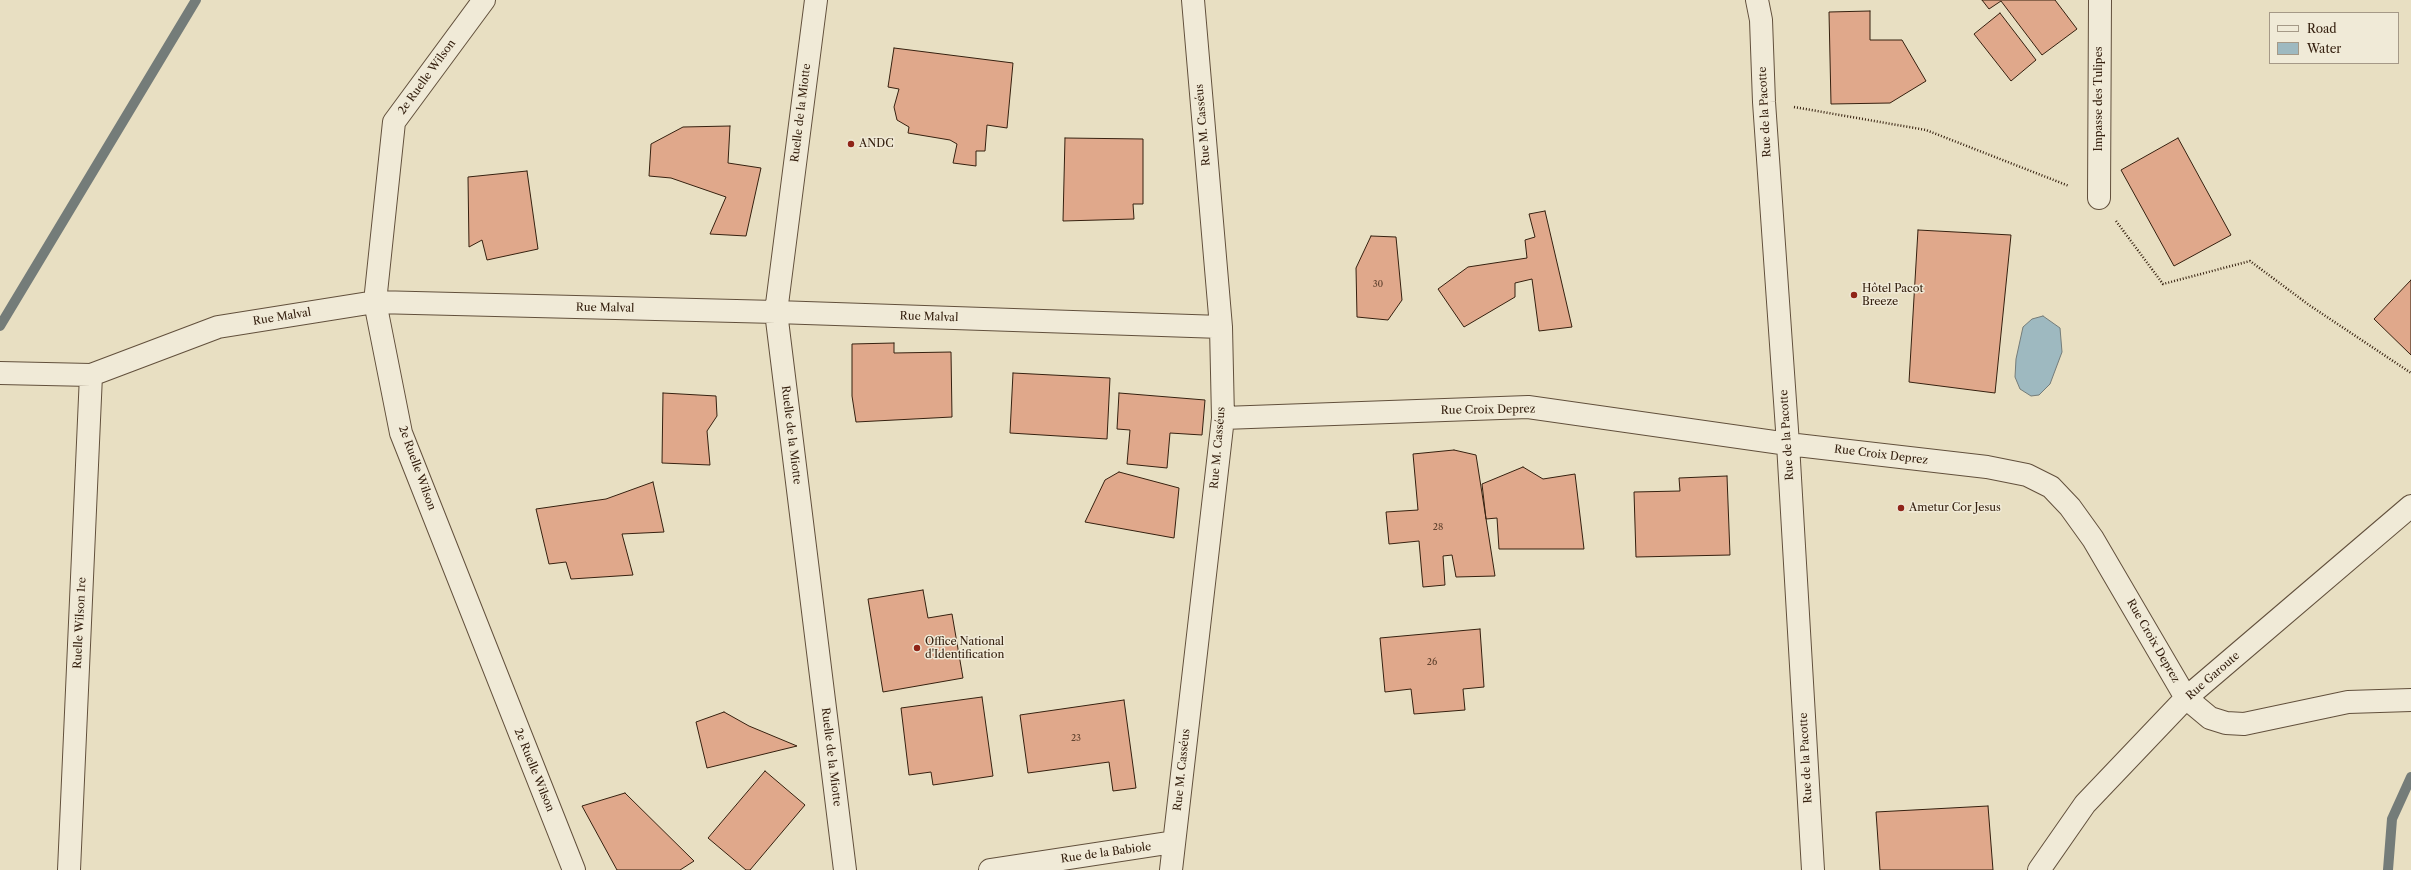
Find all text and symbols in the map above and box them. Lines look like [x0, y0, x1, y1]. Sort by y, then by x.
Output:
legend [2269, 12, 2399, 64]
text: Road [2307, 21, 2337, 36]
street label: 2e Ruelle Wilson [395, 37, 459, 117]
text: Water [2307, 41, 2341, 56]
street label: Impasse des Tulipes [2092, 46, 2106, 152]
street label: Ruelle de la Miotte [788, 63, 814, 163]
street label: Rue de la Pacotte [1756, 66, 1774, 158]
street label: Rue M. Casséus [1193, 83, 1213, 167]
place label: ANDC [859, 137, 894, 151]
marker: ANDC [846, 139, 856, 149]
house number: 30 [1373, 279, 1383, 289]
place label: Hôtel Pacot Breeze [1862, 282, 1923, 308]
marker: Hôtel Pacot Breeze [1849, 290, 1859, 300]
street label: Rue Malval [576, 301, 634, 315]
street label: Rue Malval [252, 306, 312, 328]
street label: Rue Malval [899, 309, 959, 325]
street label: Ruelle de la Miotte [778, 385, 804, 485]
street label: Rue de la Pacotte [1777, 389, 1797, 481]
street label: Rue Croix Deprez [1441, 403, 1535, 417]
street label: Rue M. Casséus [1208, 406, 1228, 490]
street label: 2e Ruelle Wilson [396, 424, 438, 512]
street label: Rue Croix Deprez [1833, 443, 1929, 467]
place label: Ametur Cor Jesus [1909, 501, 2001, 515]
marker: Ametur Cor Jesus [1896, 503, 1906, 513]
house number: 28 [1433, 522, 1443, 532]
street label: Ruelle Wilson 1re [71, 577, 89, 669]
street label: Rue Croix Deprez [2124, 597, 2182, 685]
place label: Office National d'Identification [925, 635, 1004, 661]
marker: Office National d'Identification [912, 643, 922, 653]
street label: Rue Garoute [2184, 649, 2242, 703]
house number: 26 [1427, 657, 1437, 667]
street label: Ruelle de la Miotte [818, 707, 844, 807]
street label: Rue de la Pacotte [1797, 712, 1815, 804]
street label: 2e Ruelle Wilson [511, 726, 557, 814]
street label: Rue M. Casséus [1171, 728, 1193, 812]
house number: 23 [1071, 733, 1081, 743]
street label: Rue de la Babiole [1060, 840, 1152, 866]

